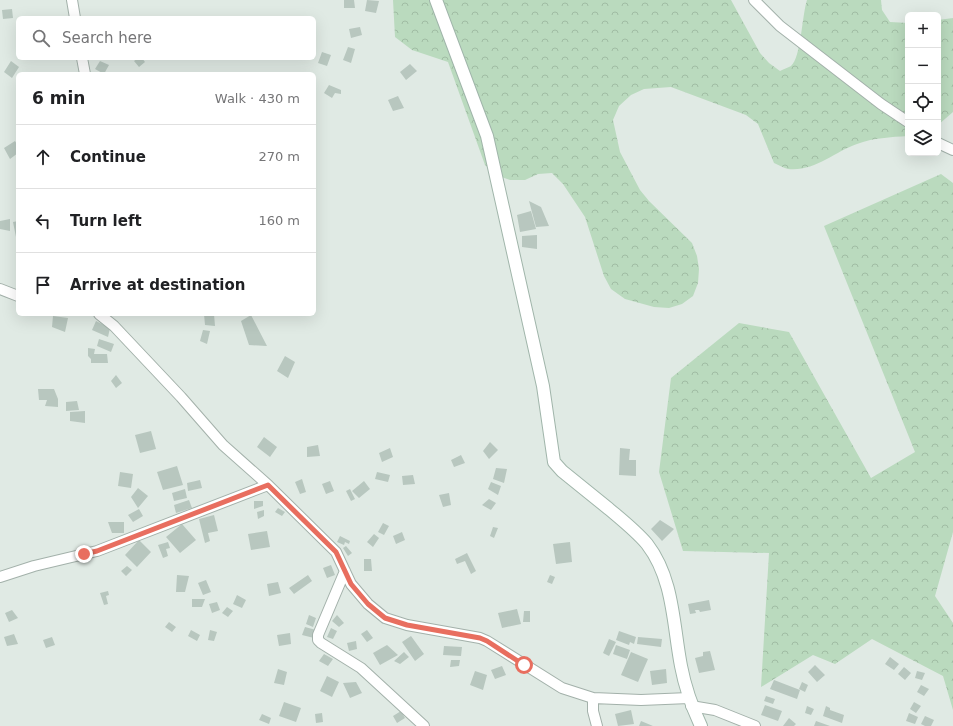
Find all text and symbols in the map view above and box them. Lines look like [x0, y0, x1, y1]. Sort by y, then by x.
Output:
map controls [905, 12, 941, 156]
button: + [905, 12, 941, 48]
search box [16, 16, 316, 60]
icon: search [30, 27, 52, 49]
text: Search here [62, 29, 152, 47]
button: − [905, 48, 941, 84]
button: locate [905, 84, 941, 120]
text: 6 min [32, 88, 85, 108]
text: Walk · 430 m [215, 91, 300, 106]
button: layers [905, 120, 941, 156]
icon: ahead [32, 146, 54, 168]
text: Continue [70, 148, 146, 166]
text: 270 m [258, 149, 300, 164]
icon: left [32, 210, 54, 232]
text: Turn left [70, 212, 142, 230]
text: 160 m [258, 213, 300, 228]
icon: arrive [32, 274, 54, 296]
text: Arrive at destination [70, 276, 245, 294]
route end [75, 545, 93, 563]
route start [515, 656, 533, 674]

